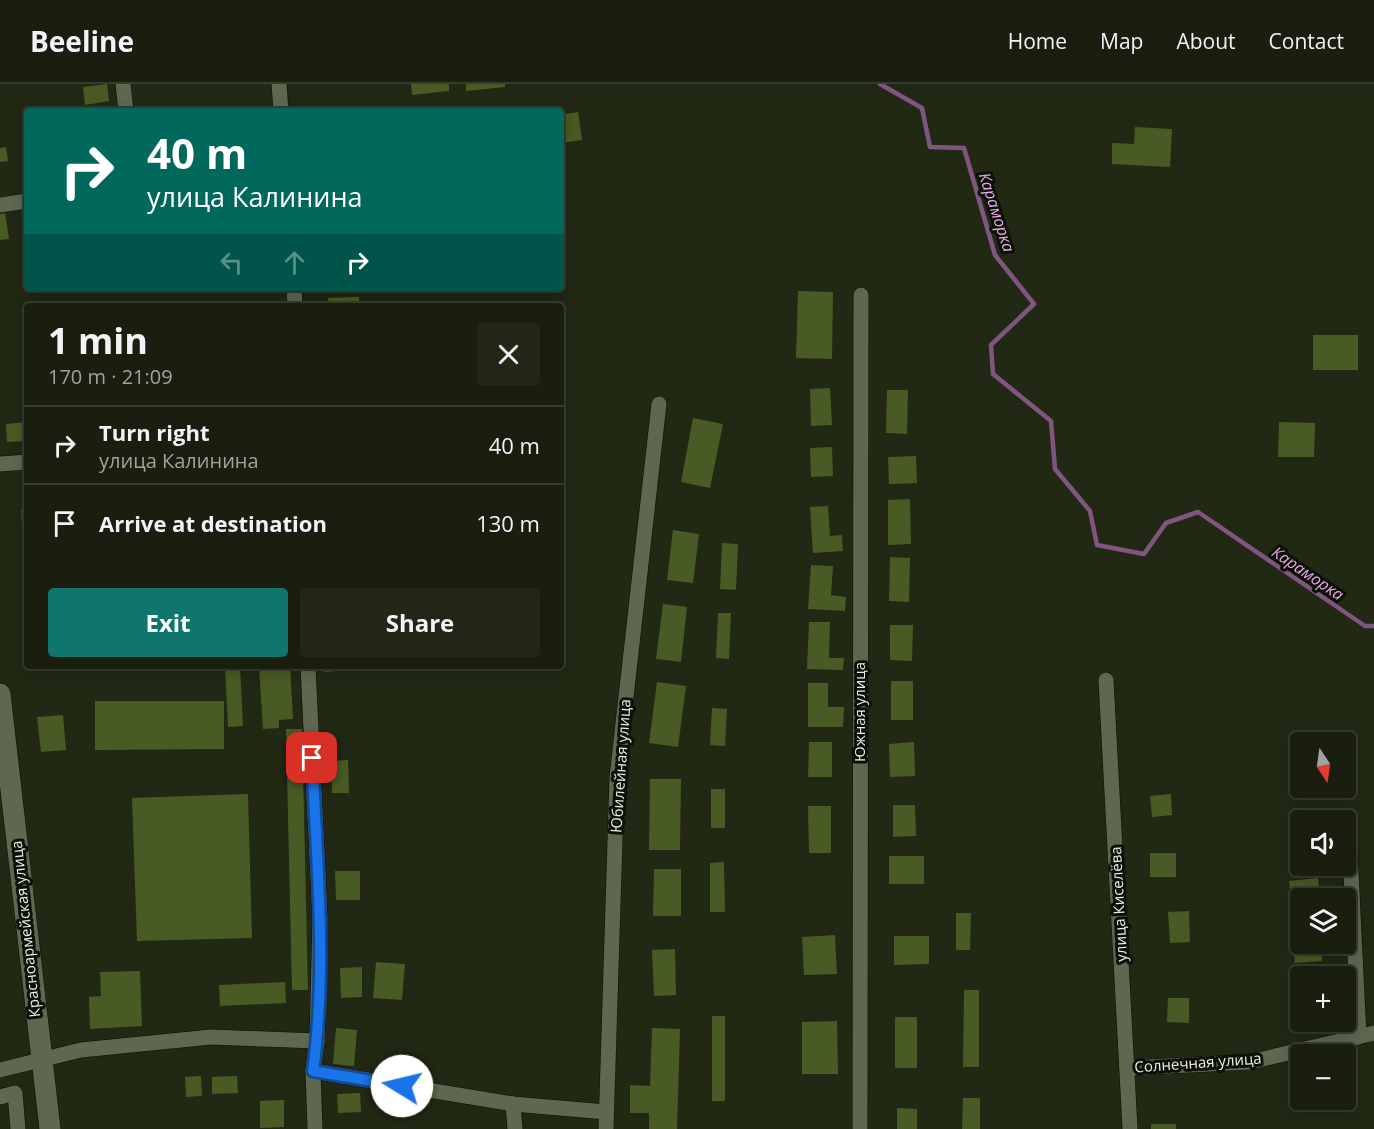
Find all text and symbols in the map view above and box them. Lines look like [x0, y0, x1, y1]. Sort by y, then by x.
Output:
text: Beeline [30, 22, 134, 60]
text: Home [1008, 27, 1067, 55]
text: Map [1100, 27, 1143, 55]
text: About [1176, 27, 1236, 55]
text: Contact [1269, 27, 1344, 55]
text: 40 m [147, 124, 247, 181]
icon: right [48, 132, 126, 210]
water label: Караморка [974, 169, 1020, 255]
text: улица Калинина [147, 178, 363, 215]
icon: left [215, 246, 248, 279]
icon: ahead [278, 246, 311, 279]
icon: right [341, 246, 374, 279]
text: 1 min [48, 316, 148, 365]
button: close [477, 323, 540, 386]
text: 170 m · 21:09 [48, 363, 173, 390]
text: Turn right [99, 417, 210, 447]
icon: right [48, 429, 81, 462]
text: 40 m [489, 430, 540, 460]
text: улица Калинина [99, 447, 259, 474]
icon: arrive [48, 507, 81, 540]
text: Arrive at destination [99, 508, 327, 538]
text: 130 m [476, 508, 540, 538]
water label: Караморка [1268, 541, 1348, 605]
button: Exit [48, 588, 288, 657]
button: Share [300, 588, 540, 657]
street label: Южная улица [849, 662, 869, 762]
street label: Юбилейная улица [605, 698, 635, 834]
pin [286, 732, 337, 783]
north arrow [1290, 732, 1356, 798]
map controls [1290, 732, 1356, 1110]
icon: arrive [295, 741, 328, 774]
button: sound [1290, 810, 1356, 876]
street label: Красноармейская улица [6, 840, 44, 1018]
street label: улица Киселёва [1105, 846, 1131, 962]
button: layers [1290, 888, 1356, 954]
button: + [1290, 966, 1356, 1032]
button: − [1290, 1044, 1356, 1110]
street label: Солнечная улица [1134, 1048, 1262, 1076]
position arrow [370, 1054, 434, 1118]

